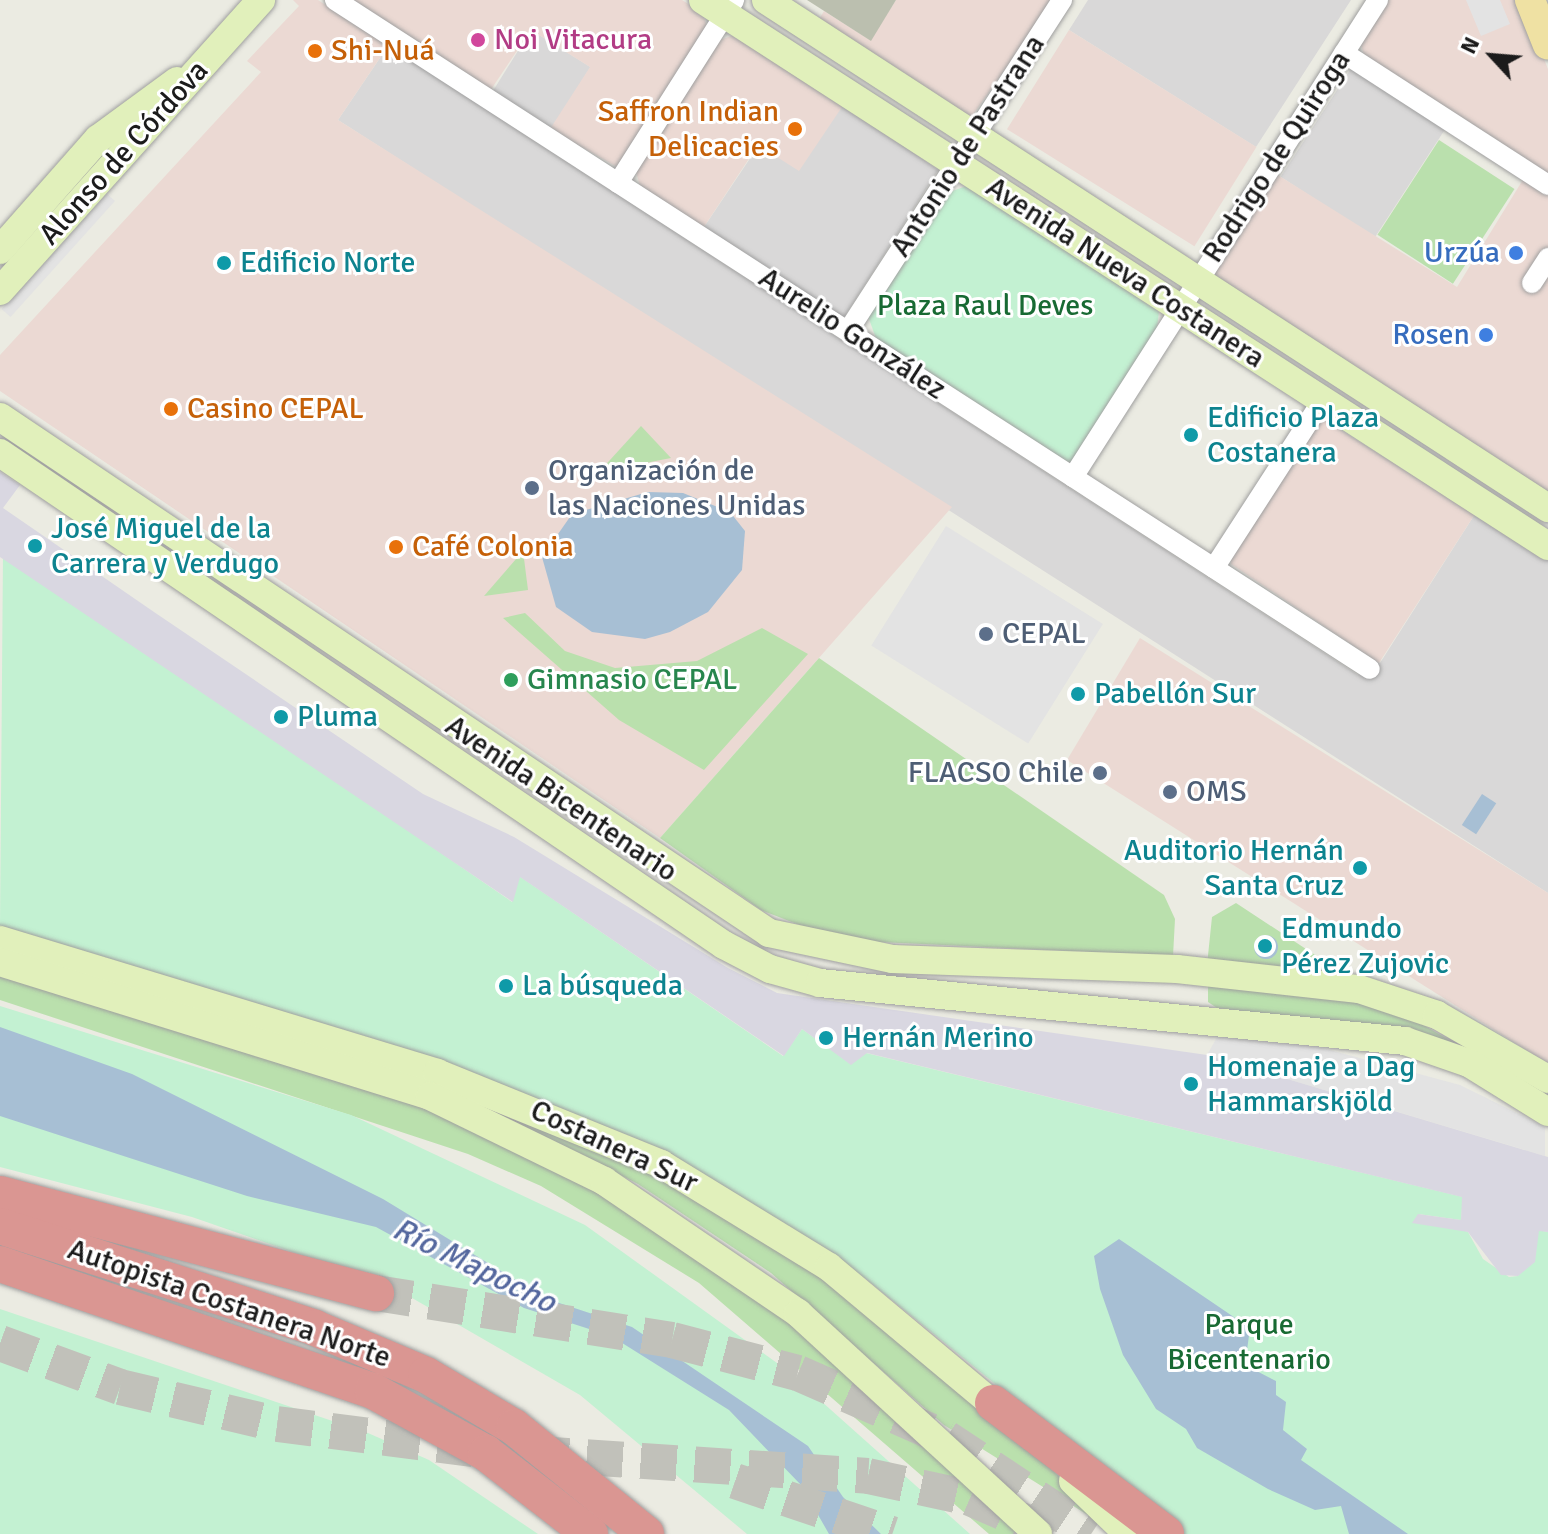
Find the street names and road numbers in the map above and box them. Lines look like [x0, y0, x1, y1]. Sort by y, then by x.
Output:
street label: Antonio de Pastrana [883, 28, 1053, 264]
street label: Rodrigo de Quiroga [1195, 44, 1359, 270]
street label: Alonso de Córdova [32, 53, 216, 253]
street label: Avenida Nueva Costanera [979, 169, 1271, 377]
street label: Aurelio González [752, 260, 952, 408]
street label: Avenida Bicentenario [438, 708, 684, 890]
street label: Costanera Sur [525, 1093, 703, 1201]
street label: Autopista Costanera Norte [63, 1232, 395, 1376]

